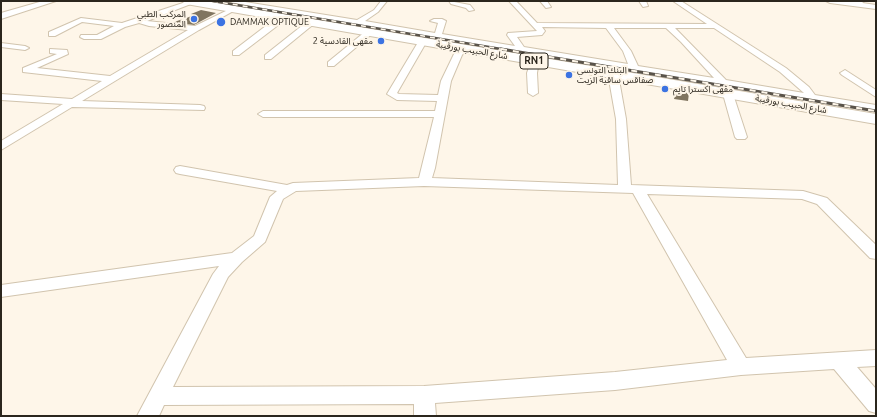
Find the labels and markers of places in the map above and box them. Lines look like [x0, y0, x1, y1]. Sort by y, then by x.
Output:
place label: المركب الطبي المنصور [137, 9, 186, 30]
marker: المركب الطبي المنصور [189, 14, 199, 24]
marker: DAMMAK OPTIQUE [215, 16, 227, 28]
place label: DAMMAK OPTIQUE [230, 17, 309, 27]
place label: مقهى القادسية 2 [313, 36, 373, 46]
marker: مقهى القادسية 2 [376, 36, 386, 46]
place label: البنك التونسي صفاقس ساقية الزيت [577, 65, 653, 86]
marker: البنك التونسي صفاقس ساقية الزيت [564, 70, 574, 80]
marker: مقهى اكسترا تايم [660, 84, 670, 94]
place label: مقهى اكسترا تايم [673, 84, 733, 94]

